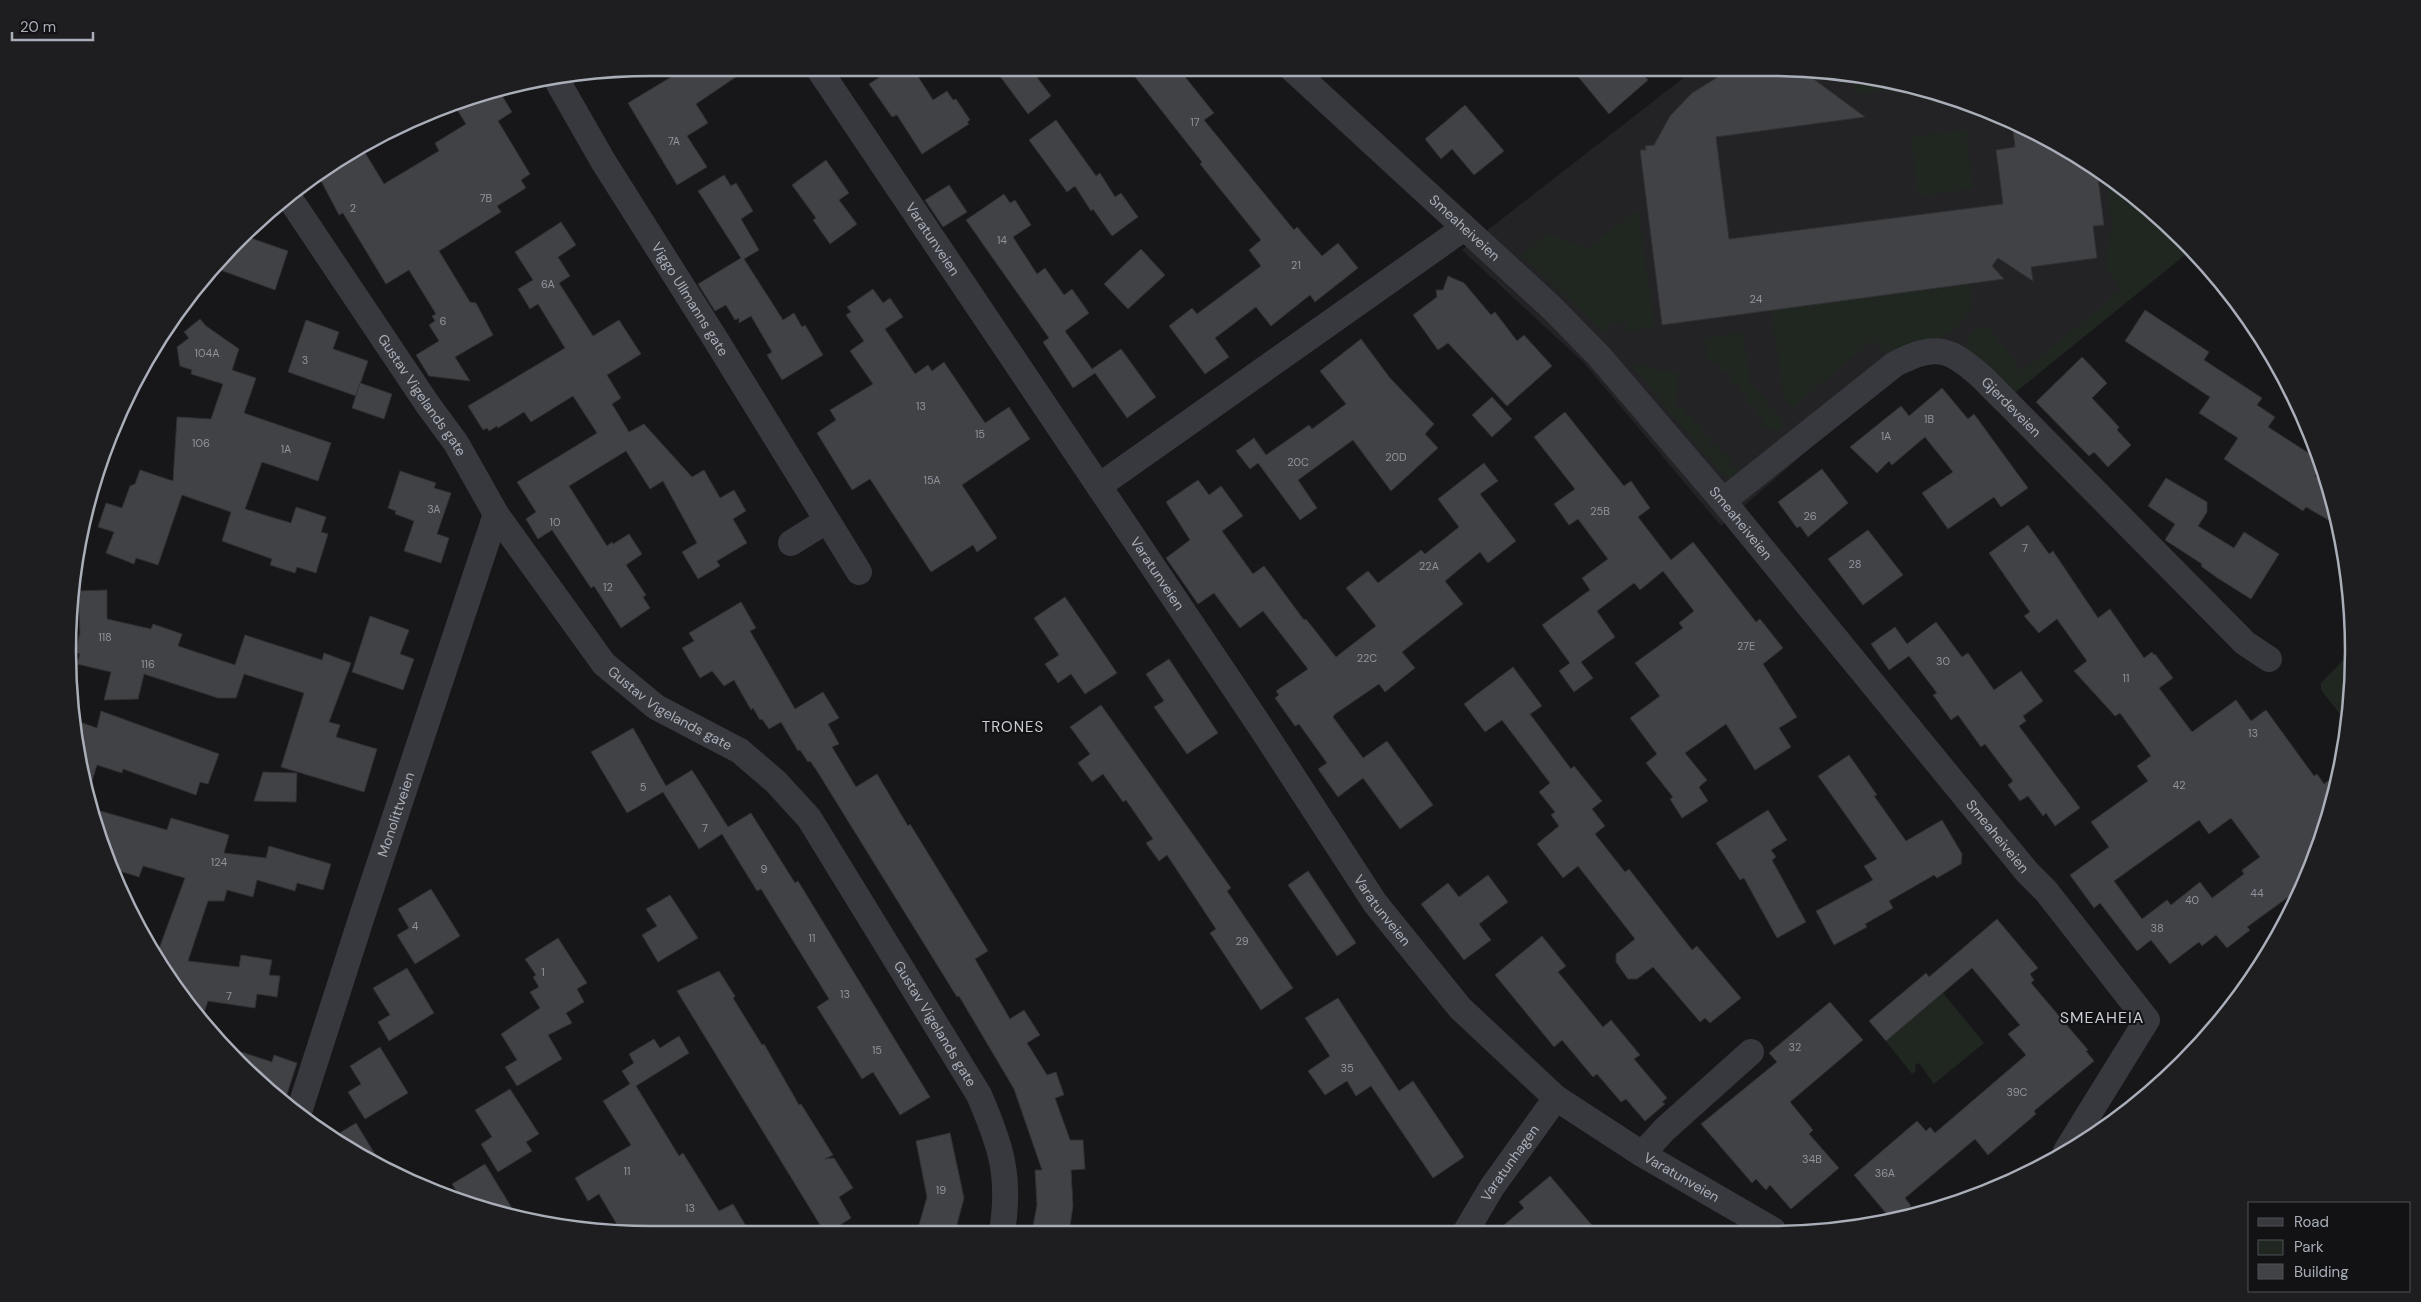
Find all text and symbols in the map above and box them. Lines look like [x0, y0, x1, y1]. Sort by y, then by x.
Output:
scale bar [12, 10, 94, 42]
text: 20 m [20, 17, 56, 37]
house number: 17 [1190, 115, 1200, 129]
house number: 7A [668, 134, 680, 148]
house number: 7B [480, 191, 493, 205]
street label: Smeaheiveien [1426, 191, 1504, 265]
street label: Varatunveien [902, 199, 964, 279]
house number: 2 [350, 201, 356, 215]
house number: 14 [997, 233, 1007, 247]
street label: Viggo Ullmanns gate [648, 239, 733, 359]
house number: 21 [1291, 258, 1301, 272]
house number: 6A [541, 277, 555, 291]
house number: 24 [1750, 292, 1763, 306]
house number: 6 [440, 314, 447, 328]
street label: Gustav Vigelands gate [374, 330, 470, 459]
house number: 104A [195, 346, 219, 360]
house number: 3 [302, 353, 308, 367]
street label: Gjerdeveien [1978, 373, 2045, 441]
house number: 13 [916, 399, 926, 413]
house number: 1B [1924, 412, 1934, 426]
house number: 15 [975, 427, 985, 441]
house number: 1A [1881, 429, 1891, 443]
house number: 106 [192, 436, 210, 450]
house number: 1A [281, 442, 291, 456]
house number: 20D [1385, 450, 1407, 464]
house number: 20C [1287, 455, 1309, 469]
house number: 15A [924, 473, 940, 487]
street label: Smeaheiveien [1705, 483, 1777, 564]
house number: 3A [427, 502, 441, 516]
house number: 25B [1590, 504, 1610, 518]
house number: 26 [1803, 509, 1817, 523]
house number: 10 [550, 515, 560, 529]
street label: Varatunveien [1127, 533, 1189, 614]
house number: 7 [2022, 541, 2028, 555]
house number: 28 [1849, 557, 1861, 571]
house number: 22A [1419, 559, 1439, 573]
house number: 12 [603, 580, 613, 594]
house number: 118 [98, 630, 112, 644]
house number: 27E [1737, 639, 1755, 653]
house number: 22C [1357, 651, 1377, 665]
house number: 30 [1936, 654, 1950, 668]
house number: 116 [141, 657, 155, 671]
street label: Gustav Vigelands gate [604, 662, 735, 754]
house number: 11 [2123, 671, 2129, 685]
district label: TRONES [982, 717, 1044, 737]
house number: 13 [2248, 726, 2258, 740]
street label: Monolittveien [373, 770, 418, 859]
house number: 42 [2172, 778, 2186, 792]
house number: 5 [640, 780, 647, 794]
street label: Smeaheiveien [1962, 796, 2033, 877]
house number: 7 [702, 821, 708, 835]
house number: 124 [211, 855, 227, 869]
house number: 9 [761, 862, 768, 876]
street label: Varatunveien [1350, 871, 1415, 950]
house number: 44 [2250, 886, 2264, 900]
house number: 40 [2185, 893, 2199, 907]
house number: 4 [412, 919, 419, 933]
house number: 38 [2150, 921, 2164, 935]
house number: 11 [809, 931, 815, 945]
house number: 29 [1235, 934, 1249, 948]
street label: Gustav Vigelands gate [890, 957, 981, 1090]
house number: 1 [541, 965, 545, 979]
house number: 13 [840, 987, 850, 1001]
house number: 7 [226, 989, 232, 1003]
district label: SMEAHEIA [2060, 1007, 2144, 1028]
house number: 32 [1789, 1040, 1801, 1054]
house number: 15 [872, 1043, 882, 1057]
house number: 35 [1340, 1061, 1354, 1075]
house number: 39C [2007, 1085, 2028, 1099]
street label: Varatunhagen [1477, 1121, 1543, 1204]
street label: Varatunveien [1641, 1148, 1723, 1206]
house number: 34B [1802, 1152, 1822, 1166]
house number: 11 [624, 1164, 630, 1178]
house number: 36A [1875, 1166, 1895, 1180]
house number: 19 [936, 1183, 946, 1197]
house number: 13 [685, 1201, 695, 1215]
legend [2248, 1202, 2411, 1292]
text: Road [2294, 1212, 2329, 1232]
text: Park [2294, 1237, 2324, 1257]
text: Building [2294, 1262, 2349, 1282]

